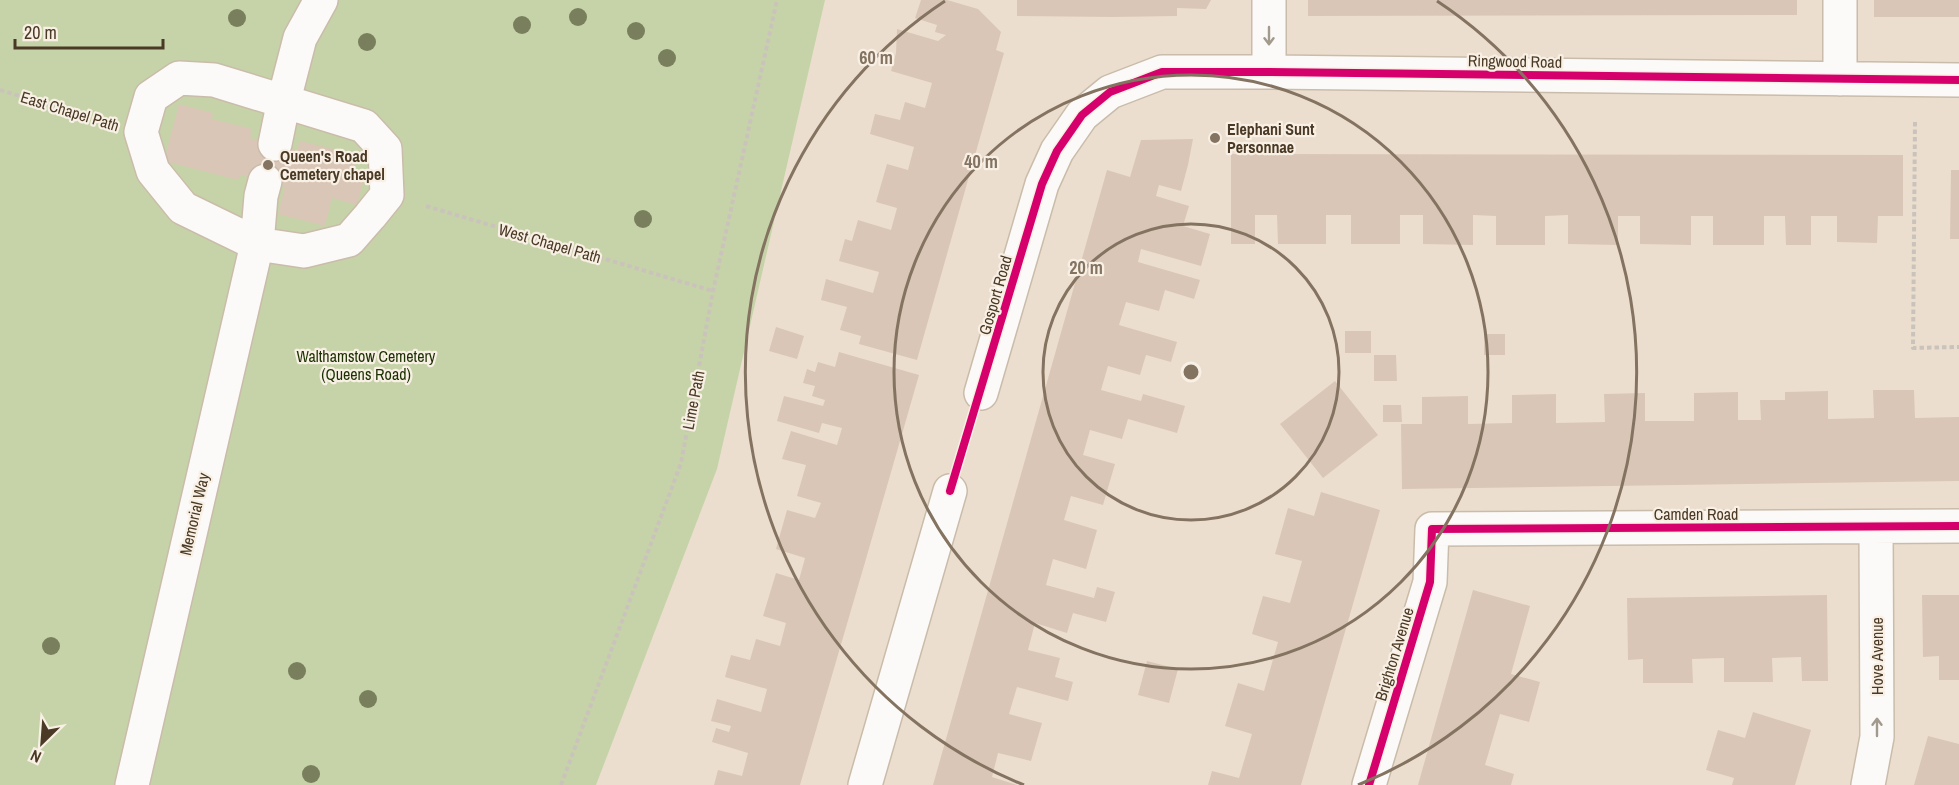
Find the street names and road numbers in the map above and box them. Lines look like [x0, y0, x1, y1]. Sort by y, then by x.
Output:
street label: Ringwood Road [1468, 49, 1562, 73]
street label: East Chapel Path [18, 86, 122, 136]
street label: West Chapel Path [496, 218, 604, 268]
street label: Gosport Road [973, 253, 1017, 337]
street label: Lime Path [676, 369, 710, 431]
street label: Memorial Way [174, 470, 214, 557]
street label: Camden Road [1654, 503, 1738, 525]
street label: Brighton Avenue [1369, 604, 1419, 704]
street label: Hove Avenue [1866, 617, 1888, 695]

